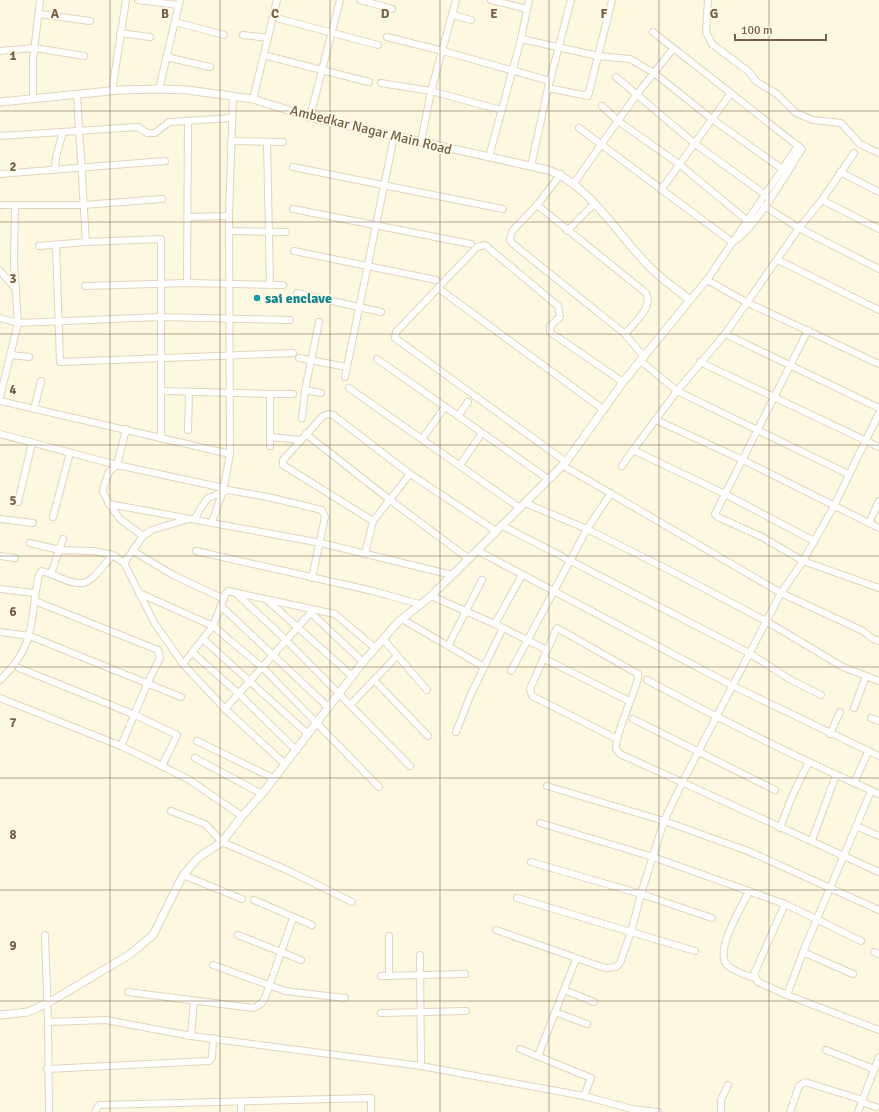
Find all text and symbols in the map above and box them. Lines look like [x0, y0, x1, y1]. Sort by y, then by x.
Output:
text: A [51, 6, 60, 22]
text: B [161, 6, 169, 22]
text: C [271, 6, 279, 22]
text: D [381, 6, 390, 22]
text: E [490, 6, 498, 22]
text: F [601, 6, 608, 22]
text: G [710, 6, 718, 22]
scale bar [735, 16, 826, 42]
text: 100 m [741, 23, 773, 38]
text: 1 [9, 48, 17, 64]
street label: Ambedkar Nagar Main Road [288, 102, 454, 158]
text: 2 [9, 159, 17, 175]
text: 3 [9, 271, 17, 287]
place label: sai enclave [265, 290, 332, 307]
marker: sai enclave [252, 293, 262, 303]
text: 4 [9, 382, 17, 398]
text: 5 [9, 493, 17, 509]
text: 6 [9, 604, 17, 620]
text: 7 [9, 715, 17, 731]
text: 8 [9, 827, 17, 843]
text: 9 [9, 938, 17, 954]

